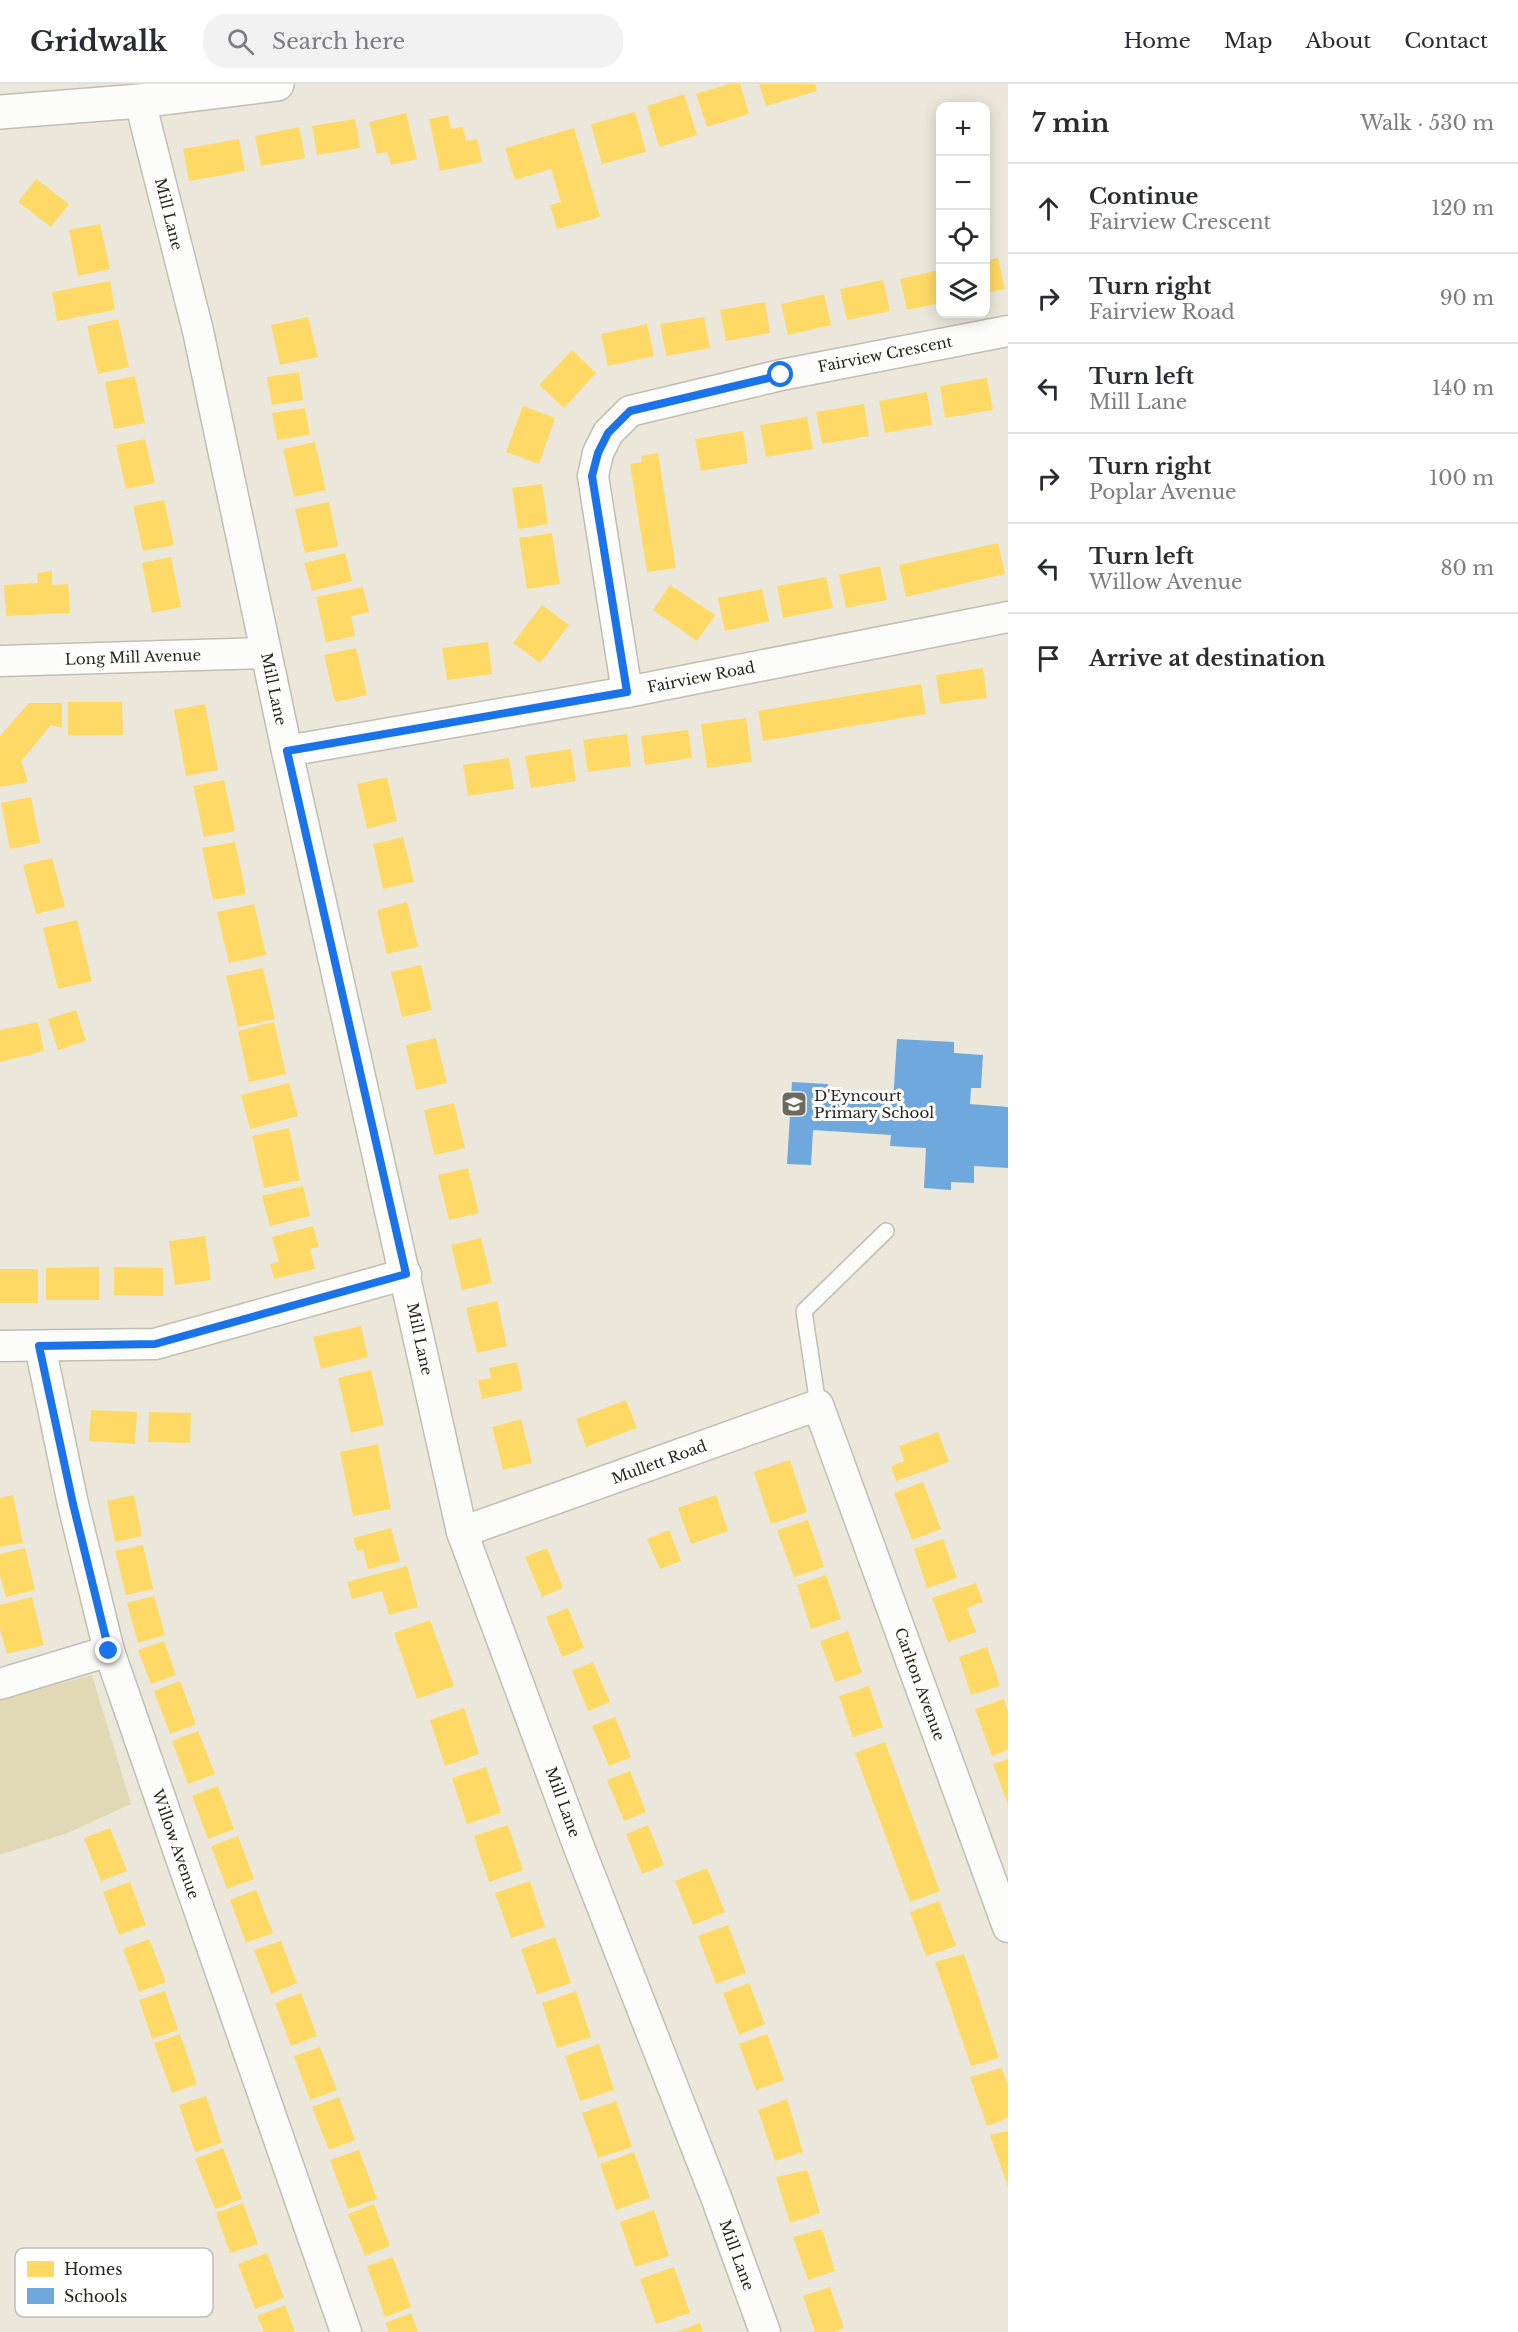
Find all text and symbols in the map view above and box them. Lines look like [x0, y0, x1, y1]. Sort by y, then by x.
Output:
search box [203, 14, 623, 68]
text: Gridwalk [30, 24, 167, 59]
icon: search [224, 25, 257, 58]
text: Search here [272, 28, 405, 55]
text: Home [1124, 28, 1191, 54]
text: Map [1224, 28, 1272, 54]
text: About [1305, 28, 1371, 54]
text: Contact [1404, 28, 1488, 54]
map controls [936, 102, 990, 318]
button: + [936, 102, 990, 156]
text: 7 min [1032, 107, 1109, 139]
text: Walk · 530 m [1360, 111, 1494, 135]
button: − [936, 156, 990, 210]
street label: Mill Lane [151, 176, 187, 252]
text: Continue [1089, 183, 1198, 210]
icon: ahead [1032, 192, 1065, 225]
text: 120 m [1431, 196, 1494, 220]
button: locate [936, 210, 990, 264]
text: Fairview Crescent [1089, 210, 1271, 234]
button: layers [936, 264, 990, 318]
text: Turn right [1089, 273, 1211, 300]
icon: right [1032, 282, 1065, 315]
text: 90 m [1440, 286, 1494, 310]
text: Fairview Road [1089, 300, 1235, 324]
street label: Fairview Crescent [816, 332, 954, 376]
route start [767, 361, 793, 387]
text: Turn left [1089, 363, 1194, 390]
icon: left [1032, 372, 1065, 405]
text: 140 m [1432, 376, 1494, 400]
text: Mill Lane [1089, 390, 1187, 414]
text: Turn right [1089, 453, 1211, 480]
icon: right [1032, 462, 1065, 495]
text: 100 m [1429, 466, 1494, 490]
text: Poplar Avenue [1089, 480, 1237, 504]
text: Turn left [1089, 543, 1194, 570]
icon: left [1032, 552, 1065, 585]
text: 80 m [1440, 556, 1494, 580]
text: Willow Avenue [1089, 570, 1242, 594]
icon: arrive [1032, 642, 1065, 675]
street label: Long Mill Avenue [65, 645, 201, 669]
text: Arrive at destination [1089, 645, 1326, 672]
street label: Mill Lane [257, 651, 291, 727]
street label: Fairview Road [646, 657, 756, 697]
place label: D'Eyncourt Primary School [814, 1086, 934, 1122]
school or university icon: D'Eyncourt Primary School [779, 1089, 809, 1119]
street label: Mill Lane [403, 1301, 437, 1377]
street label: Mullett Road [609, 1436, 709, 1488]
street label: Carlton Avenue [891, 1625, 949, 1743]
route end [95, 1637, 121, 1663]
street label: Mill Lane [541, 1764, 585, 1840]
street label: Willow Avenue [148, 1786, 204, 1902]
street label: Mill Lane [715, 2217, 759, 2293]
legend [15, 2248, 213, 2317]
text: Homes [64, 2259, 122, 2279]
text: Schools [64, 2286, 127, 2306]

